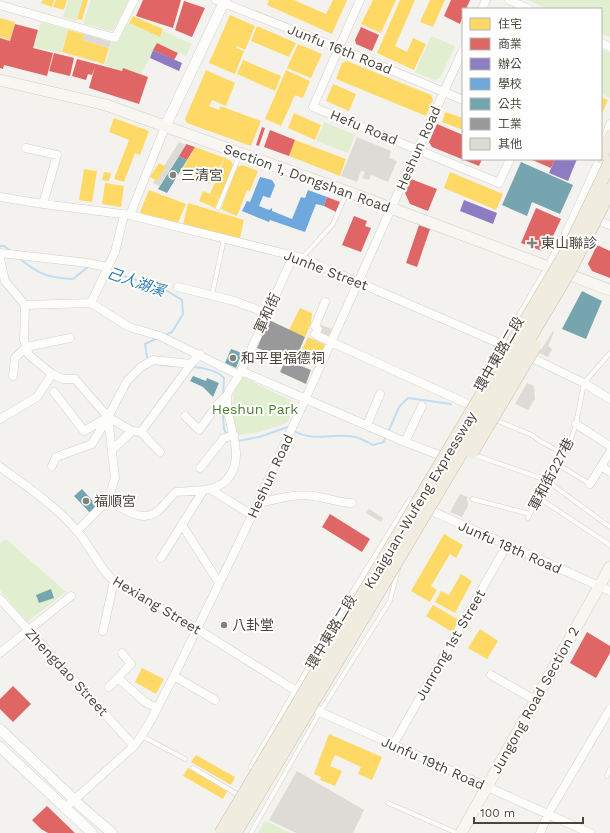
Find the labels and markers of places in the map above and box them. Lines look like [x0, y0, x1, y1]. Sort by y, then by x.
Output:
place label: 三清宮 [181, 167, 223, 183]
marker: 三清宮 [168, 170, 178, 180]
place label: 東山聯診 [541, 235, 597, 251]
marker: 東山聯診 [526, 237, 538, 249]
place label: 和平里福德祠 [241, 350, 325, 366]
marker: 和平里福德祠 [228, 353, 238, 363]
place label: 福順宮 [94, 493, 136, 509]
marker: 福順宮 [81, 496, 91, 506]
place label: 八卦堂 [232, 617, 274, 633]
marker: 八卦堂 [219, 620, 229, 630]

